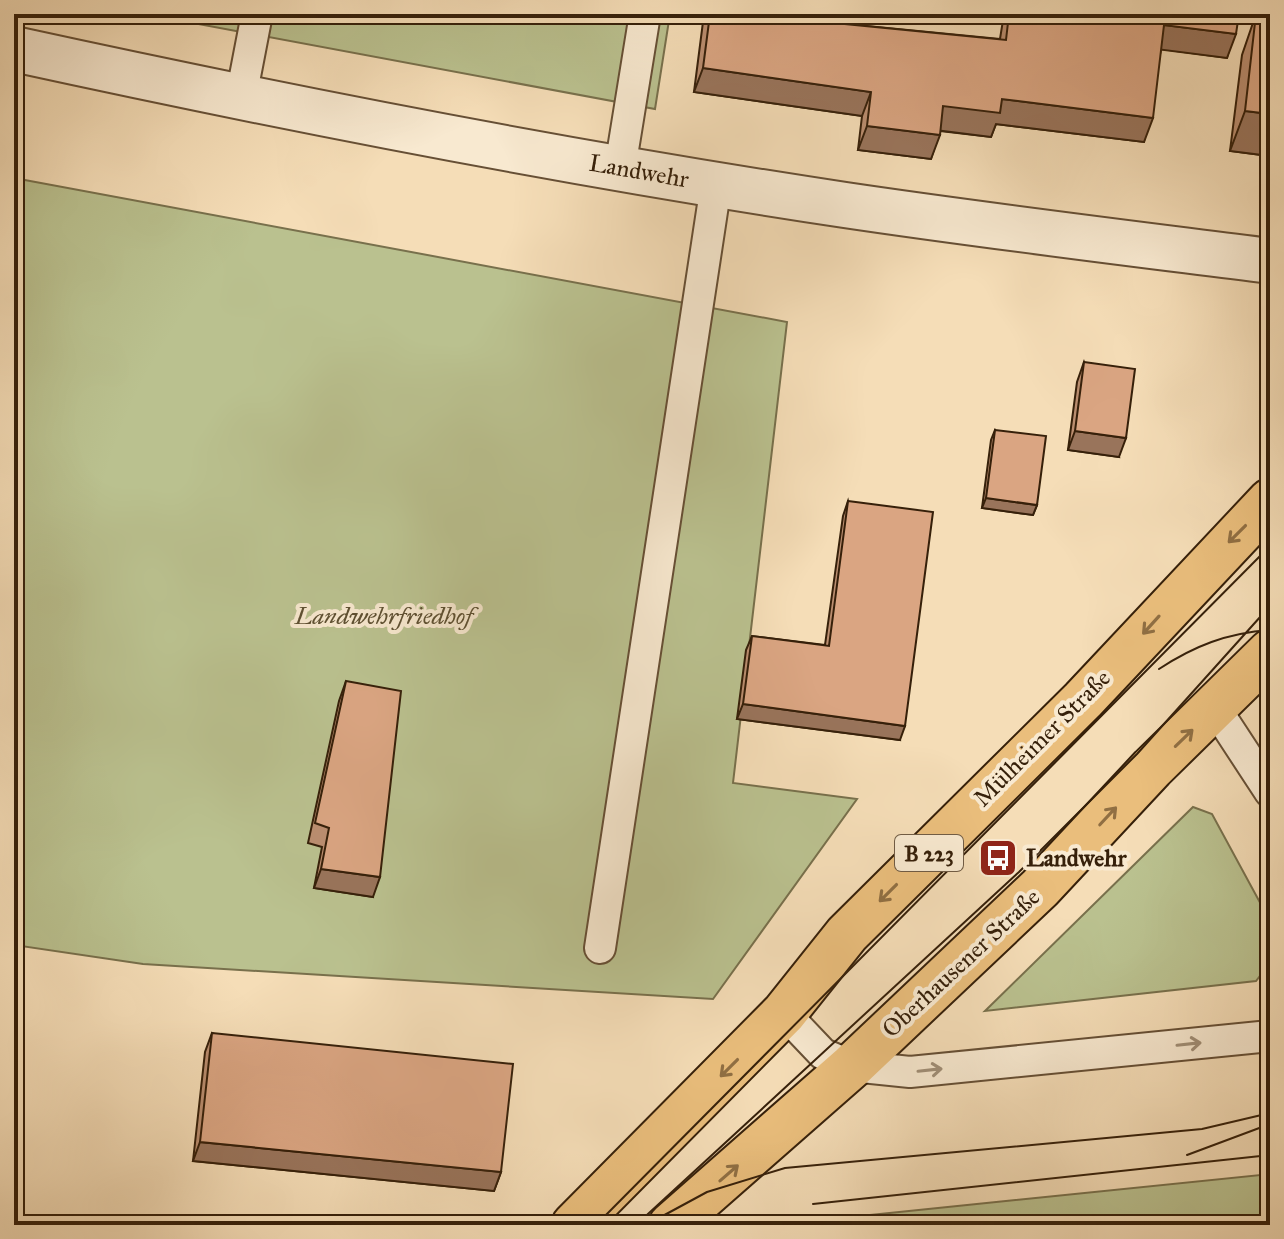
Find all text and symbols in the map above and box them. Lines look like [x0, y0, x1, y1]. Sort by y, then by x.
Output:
street label: Landwehr [587, 147, 691, 195]
one-way arrow [1228, 524, 1247, 543]
park label: Landwehrfriedhof [294, 601, 479, 631]
one-way arrow [1142, 615, 1160, 635]
street label: Mülheimer Straße [967, 663, 1117, 813]
one-way arrow [1173, 729, 1193, 748]
one-way arrow [1098, 806, 1117, 826]
road number: B 223 [895, 835, 963, 871]
bus stop icon: Landwehr [977, 837, 1019, 879]
place label: Landwehr [1026, 843, 1128, 873]
street label: Oberhausener Straße [876, 882, 1046, 1044]
one-way arrow [879, 883, 898, 902]
one-way arrow [1175, 1037, 1202, 1052]
one-way arrow [720, 1058, 739, 1078]
one-way arrow [916, 1062, 943, 1077]
one-way arrow [718, 1164, 738, 1182]

